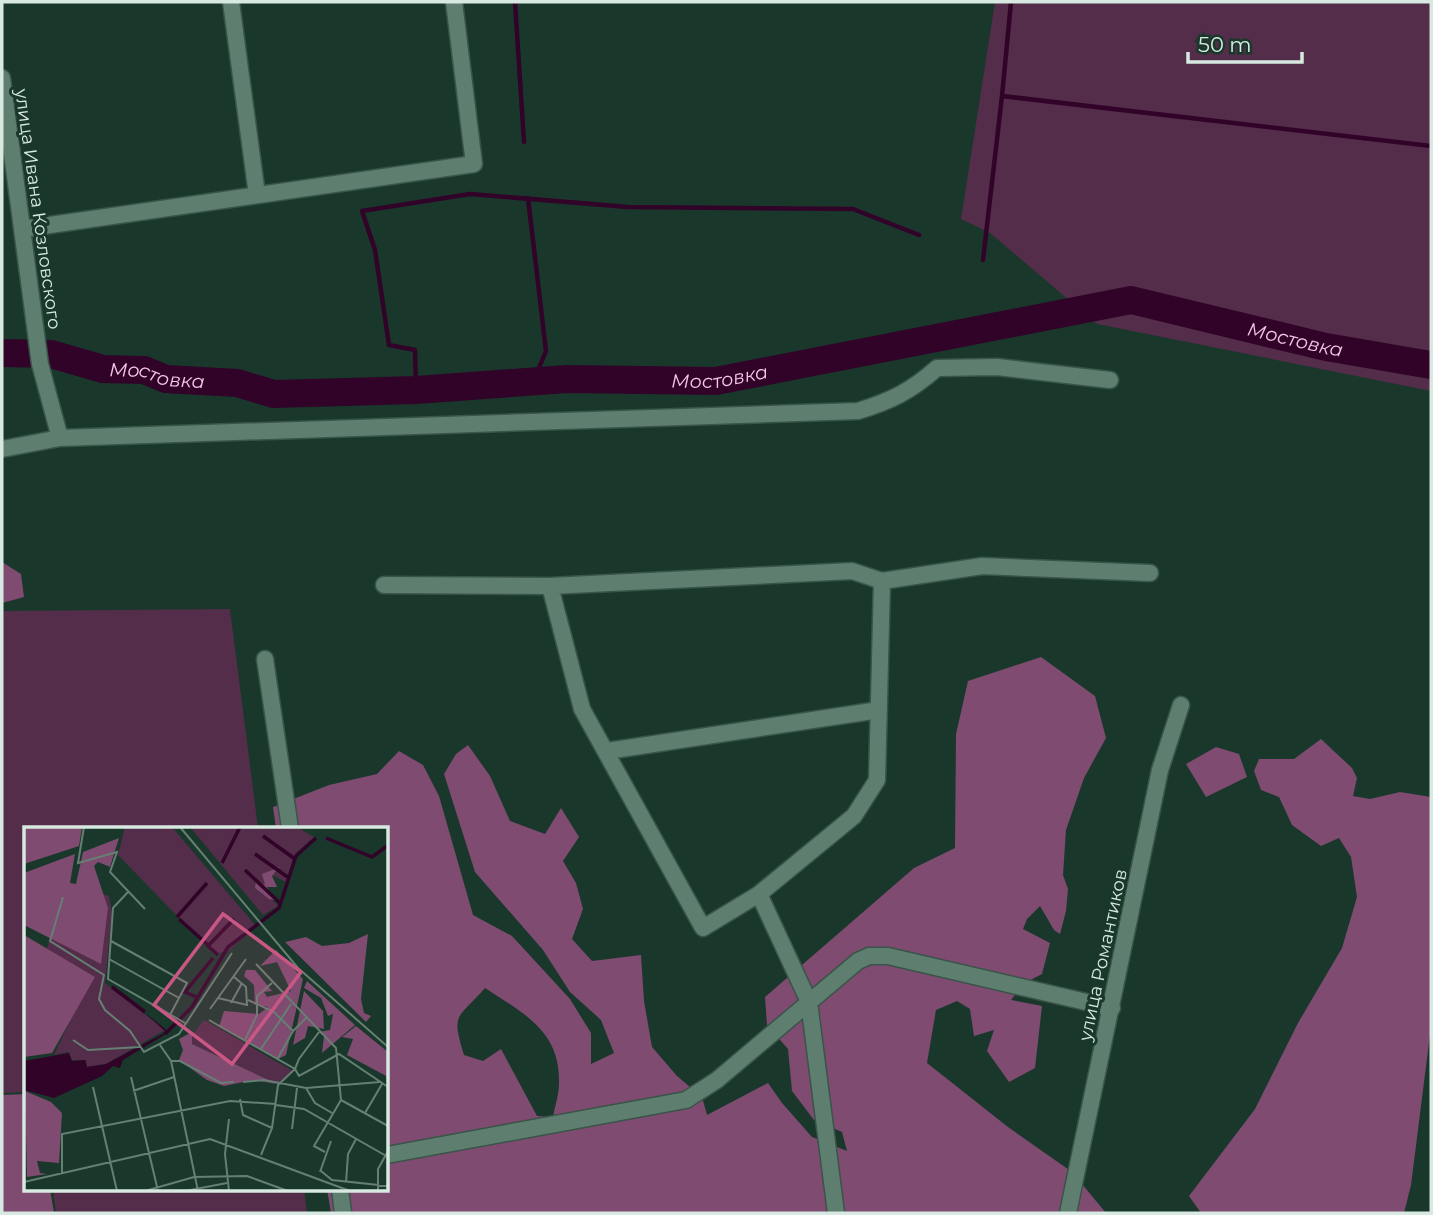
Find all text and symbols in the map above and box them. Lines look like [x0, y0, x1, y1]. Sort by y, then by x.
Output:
scale bar [1188, 21, 1302, 65]
text: 50 m [1198, 32, 1252, 57]
street label: улица Ивана Козловского [10, 86, 66, 331]
water label: Мостовка [1245, 318, 1345, 362]
water label: Мостовка [109, 358, 205, 393]
water label: Мостовка [671, 360, 770, 393]
inset map [24, 827, 388, 1190]
street label: улица Романтиков [1074, 867, 1132, 1044]

